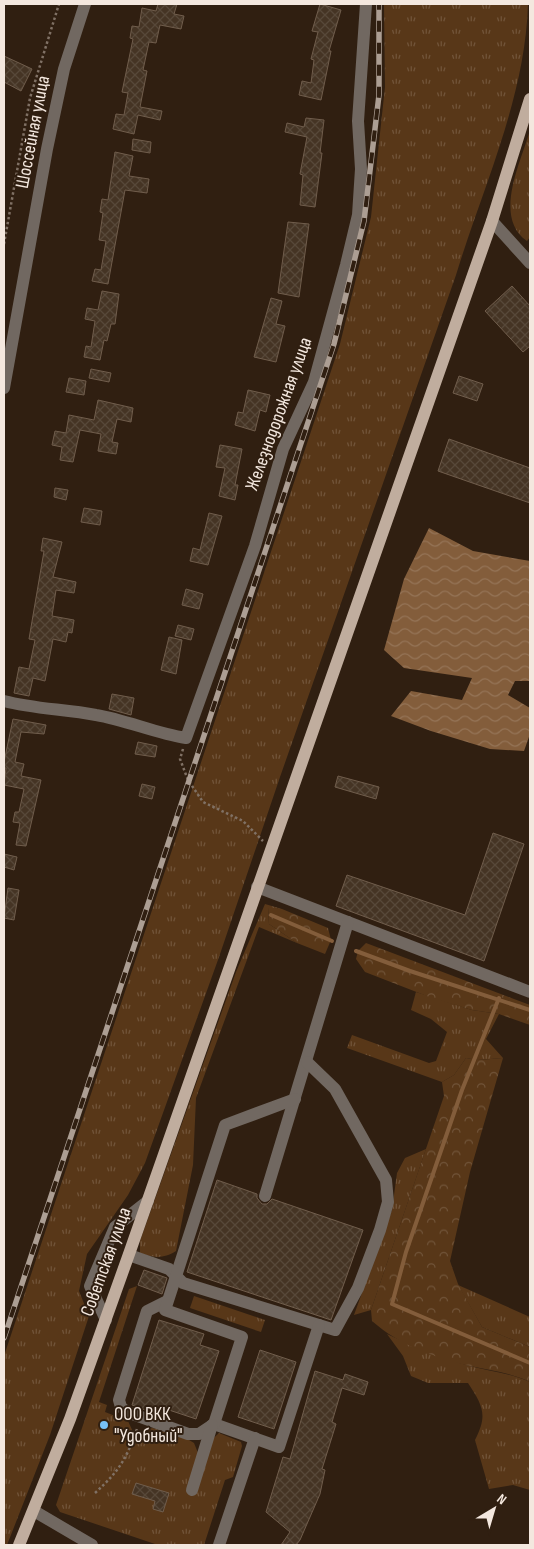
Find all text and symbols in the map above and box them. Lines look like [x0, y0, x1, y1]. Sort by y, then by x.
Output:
street label: Шоссейная улица [11, 74, 55, 190]
street label: Железнодорожная улица [241, 334, 317, 494]
street label: Советская улица [76, 1204, 136, 1320]
place label: ООО ВКК "Удобный" [114, 1403, 183, 1448]
marker: ООО ВКК "Удобный" [98, 1419, 110, 1431]
north arrow [469, 1484, 519, 1534]
text: N [494, 1490, 510, 1508]

